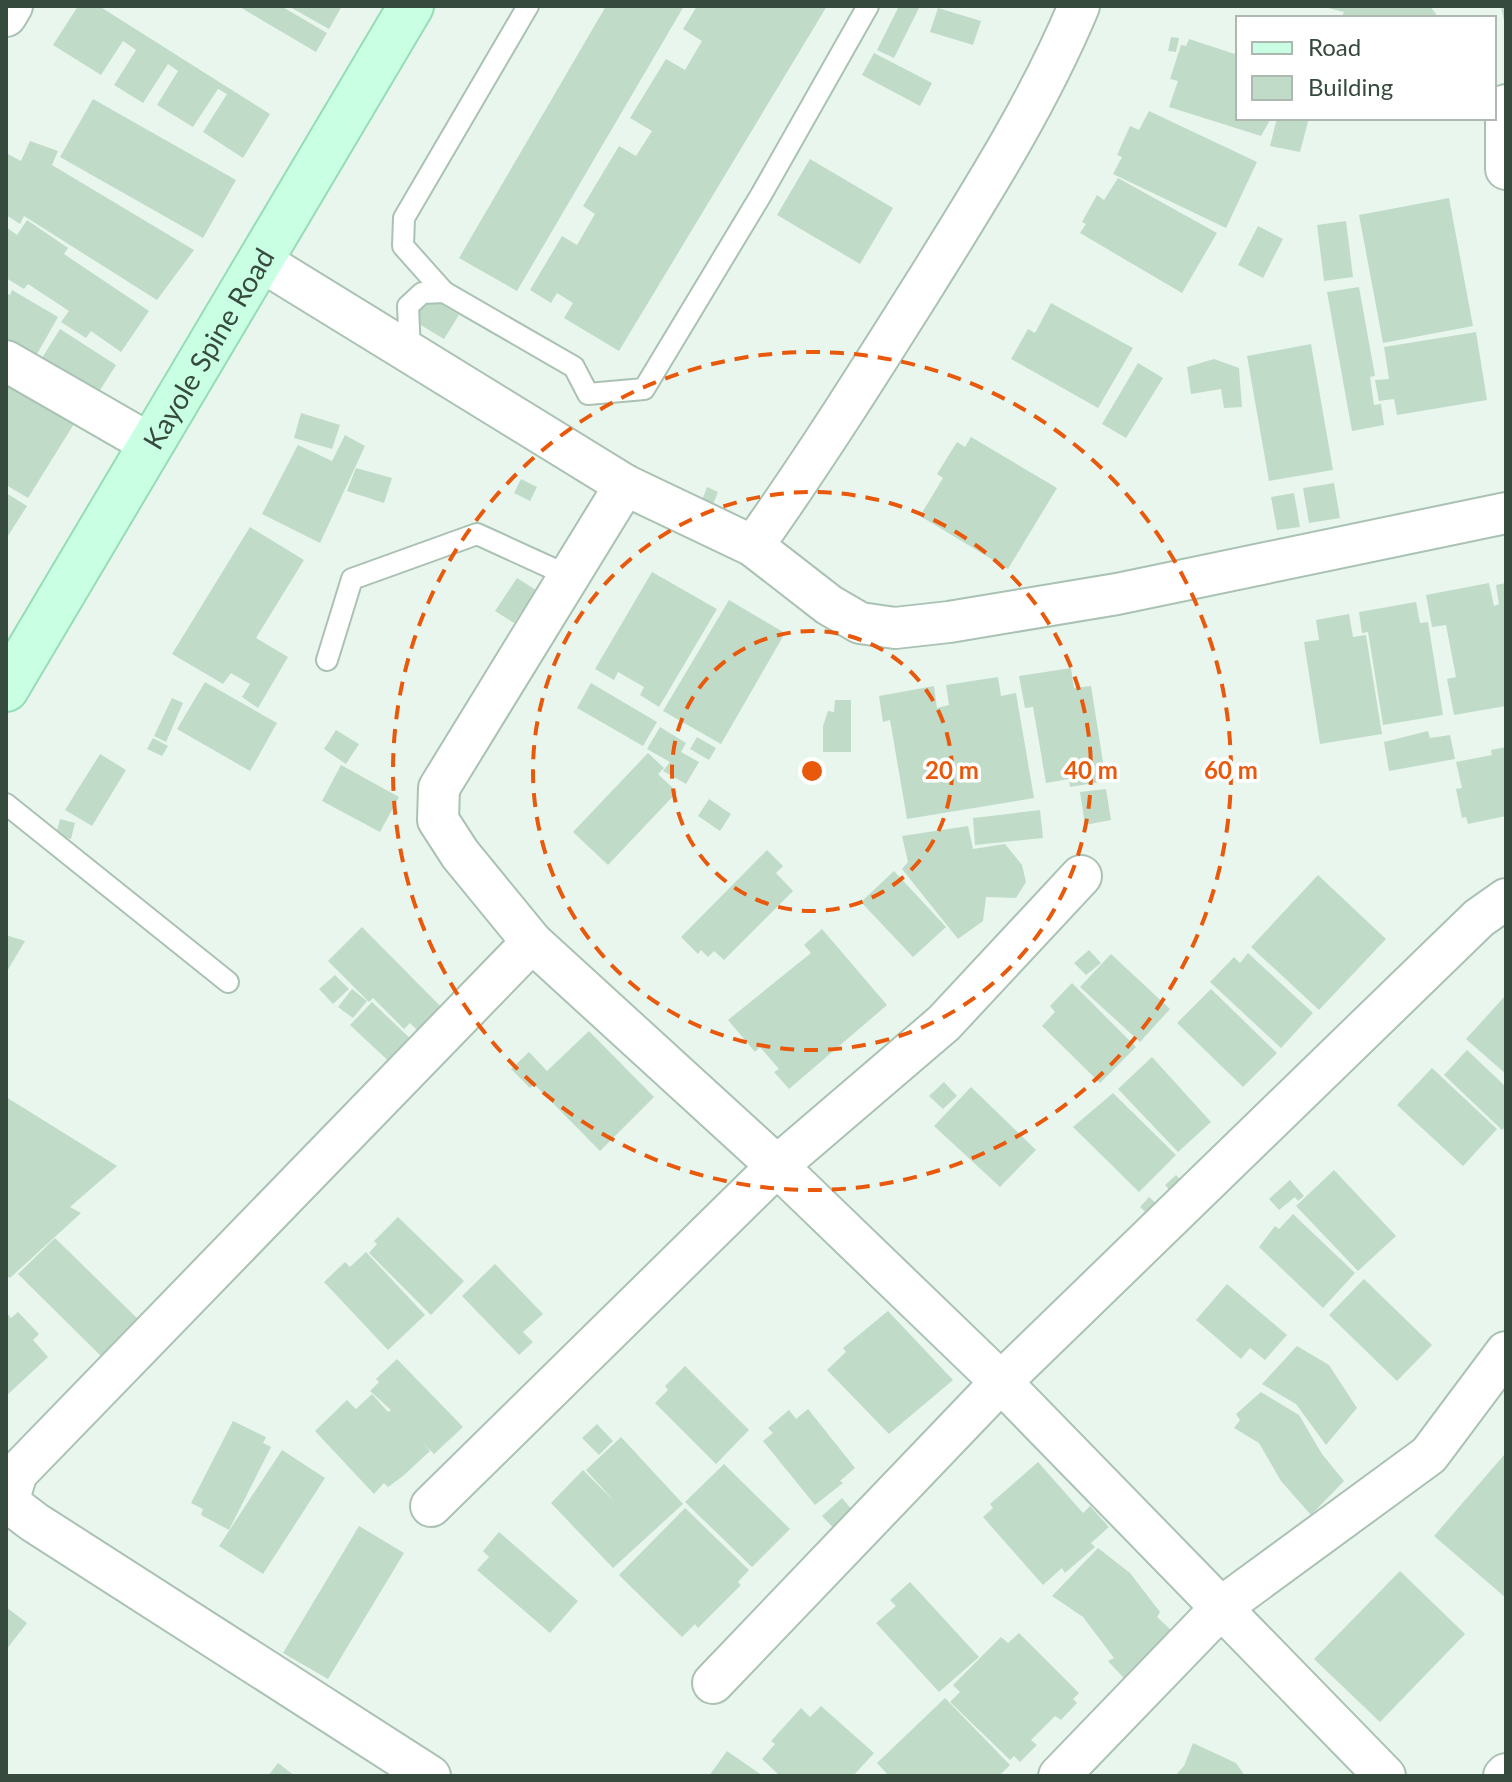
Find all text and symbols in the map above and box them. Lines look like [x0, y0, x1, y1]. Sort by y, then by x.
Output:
legend [1236, 16, 1496, 120]
text: Road [1308, 32, 1361, 61]
text: Building [1308, 72, 1393, 101]
street label: Kayole Spine Road [135, 242, 281, 455]
text: 20 m [925, 755, 979, 784]
text: 40 m [1064, 755, 1118, 784]
text: 60 m [1204, 755, 1258, 784]
centre of rings [798, 757, 826, 785]

